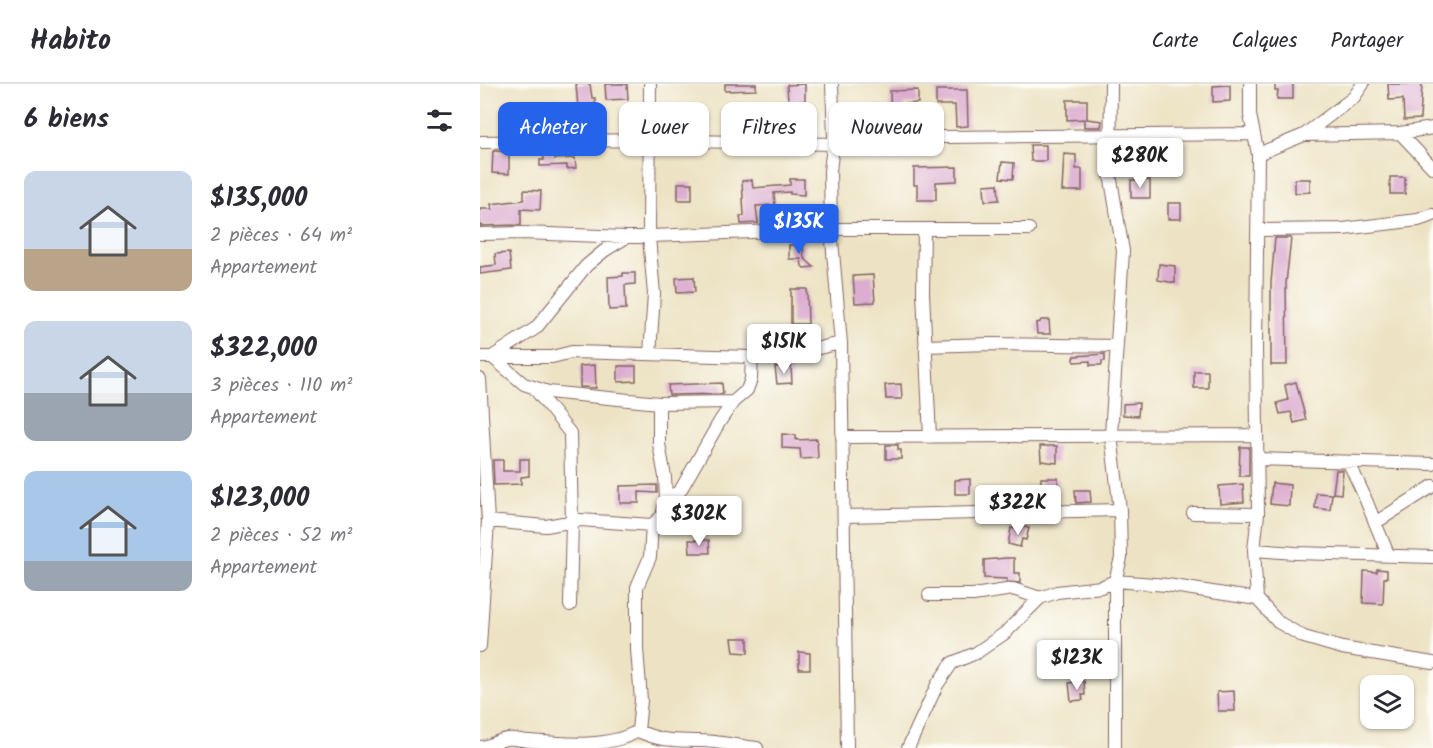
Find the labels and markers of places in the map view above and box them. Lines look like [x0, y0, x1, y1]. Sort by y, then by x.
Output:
pin: $280K [1098, 138, 1182, 189]
pin: $135K [757, 204, 841, 255]
pin: $151K [742, 324, 826, 375]
pin: $322K [976, 485, 1060, 536]
pin: $302K [657, 496, 741, 547]
pin: $123K [1035, 640, 1119, 691]

